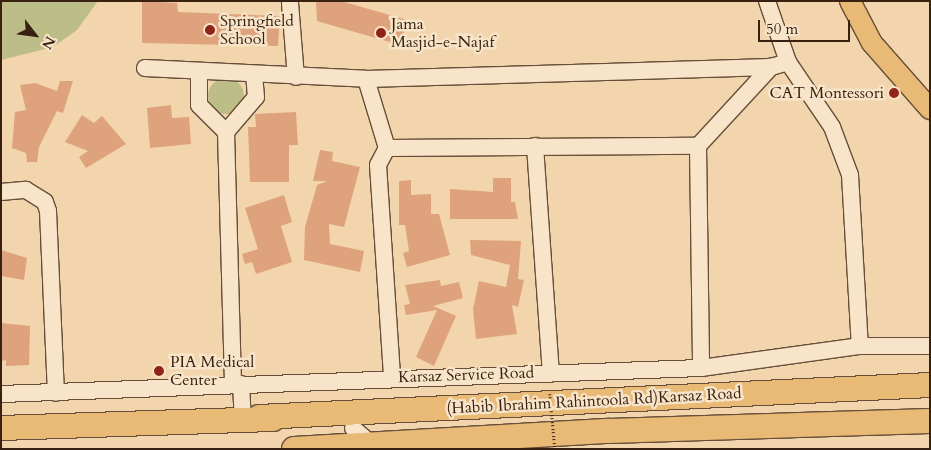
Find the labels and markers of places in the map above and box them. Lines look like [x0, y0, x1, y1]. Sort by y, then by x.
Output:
place label: Springfield School [220, 11, 294, 49]
place label: Jama Masjid-e-Najaf [391, 14, 494, 52]
marker: Springfield School [204, 24, 216, 36]
marker: Jama Masjid-e-Najaf [375, 27, 387, 39]
place label: CAT Montessori [770, 83, 884, 103]
marker: CAT Montessori [888, 87, 900, 99]
place label: PIA Medical Center [170, 352, 254, 390]
marker: PIA Medical Center [152, 364, 166, 378]

